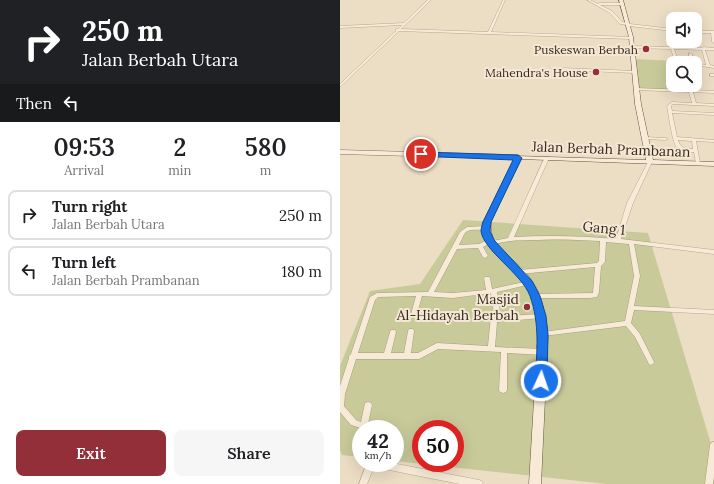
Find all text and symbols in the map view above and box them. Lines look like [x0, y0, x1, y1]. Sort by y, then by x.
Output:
map controls [666, 12, 702, 92]
button: sound [666, 12, 702, 48]
text: 250 m [82, 13, 163, 49]
icon: right [16, 16, 68, 68]
place label: Puskeswan Berbah [534, 42, 638, 57]
marker: Puskeswan Berbah [641, 44, 651, 54]
text: Jalan Berbah Utara [82, 48, 238, 71]
button: search [666, 56, 702, 92]
place label: Mahendra's House [485, 65, 588, 80]
marker: Mahendra's House [591, 67, 601, 77]
icon: left [60, 92, 82, 114]
text: Then [16, 94, 52, 113]
text: 09:53 [53, 132, 115, 163]
text: 2 [173, 132, 186, 163]
text: 580 [245, 132, 287, 163]
pin [404, 137, 438, 171]
street label: Jalan Berbah Prambanan [530, 137, 691, 161]
icon: arrive [410, 143, 432, 165]
text: Arrival [64, 162, 104, 179]
text: min [168, 162, 191, 179]
text: m [260, 162, 271, 179]
text: Turn right [52, 197, 128, 216]
icon: right [18, 204, 40, 226]
text: 250 m [279, 206, 322, 225]
text: Jalan Berbah Utara [52, 216, 165, 233]
street label: Gang 1 [582, 217, 626, 239]
text: Turn left [52, 253, 116, 272]
icon: left [18, 260, 40, 282]
text: 180 m [281, 262, 322, 281]
text: Jalan Berbah Prambanan [52, 272, 200, 289]
place label: Masjid Al-Hidayah Berbah [396, 290, 519, 324]
marker: Masjid Al-Hidayah Berbah [522, 302, 532, 312]
position arrow [520, 360, 562, 402]
speed limit sign: 50 [412, 420, 464, 472]
text: 42 [367, 428, 389, 453]
button: Exit [16, 430, 166, 476]
button: Share [174, 430, 324, 476]
text: km/h [364, 449, 392, 462]

